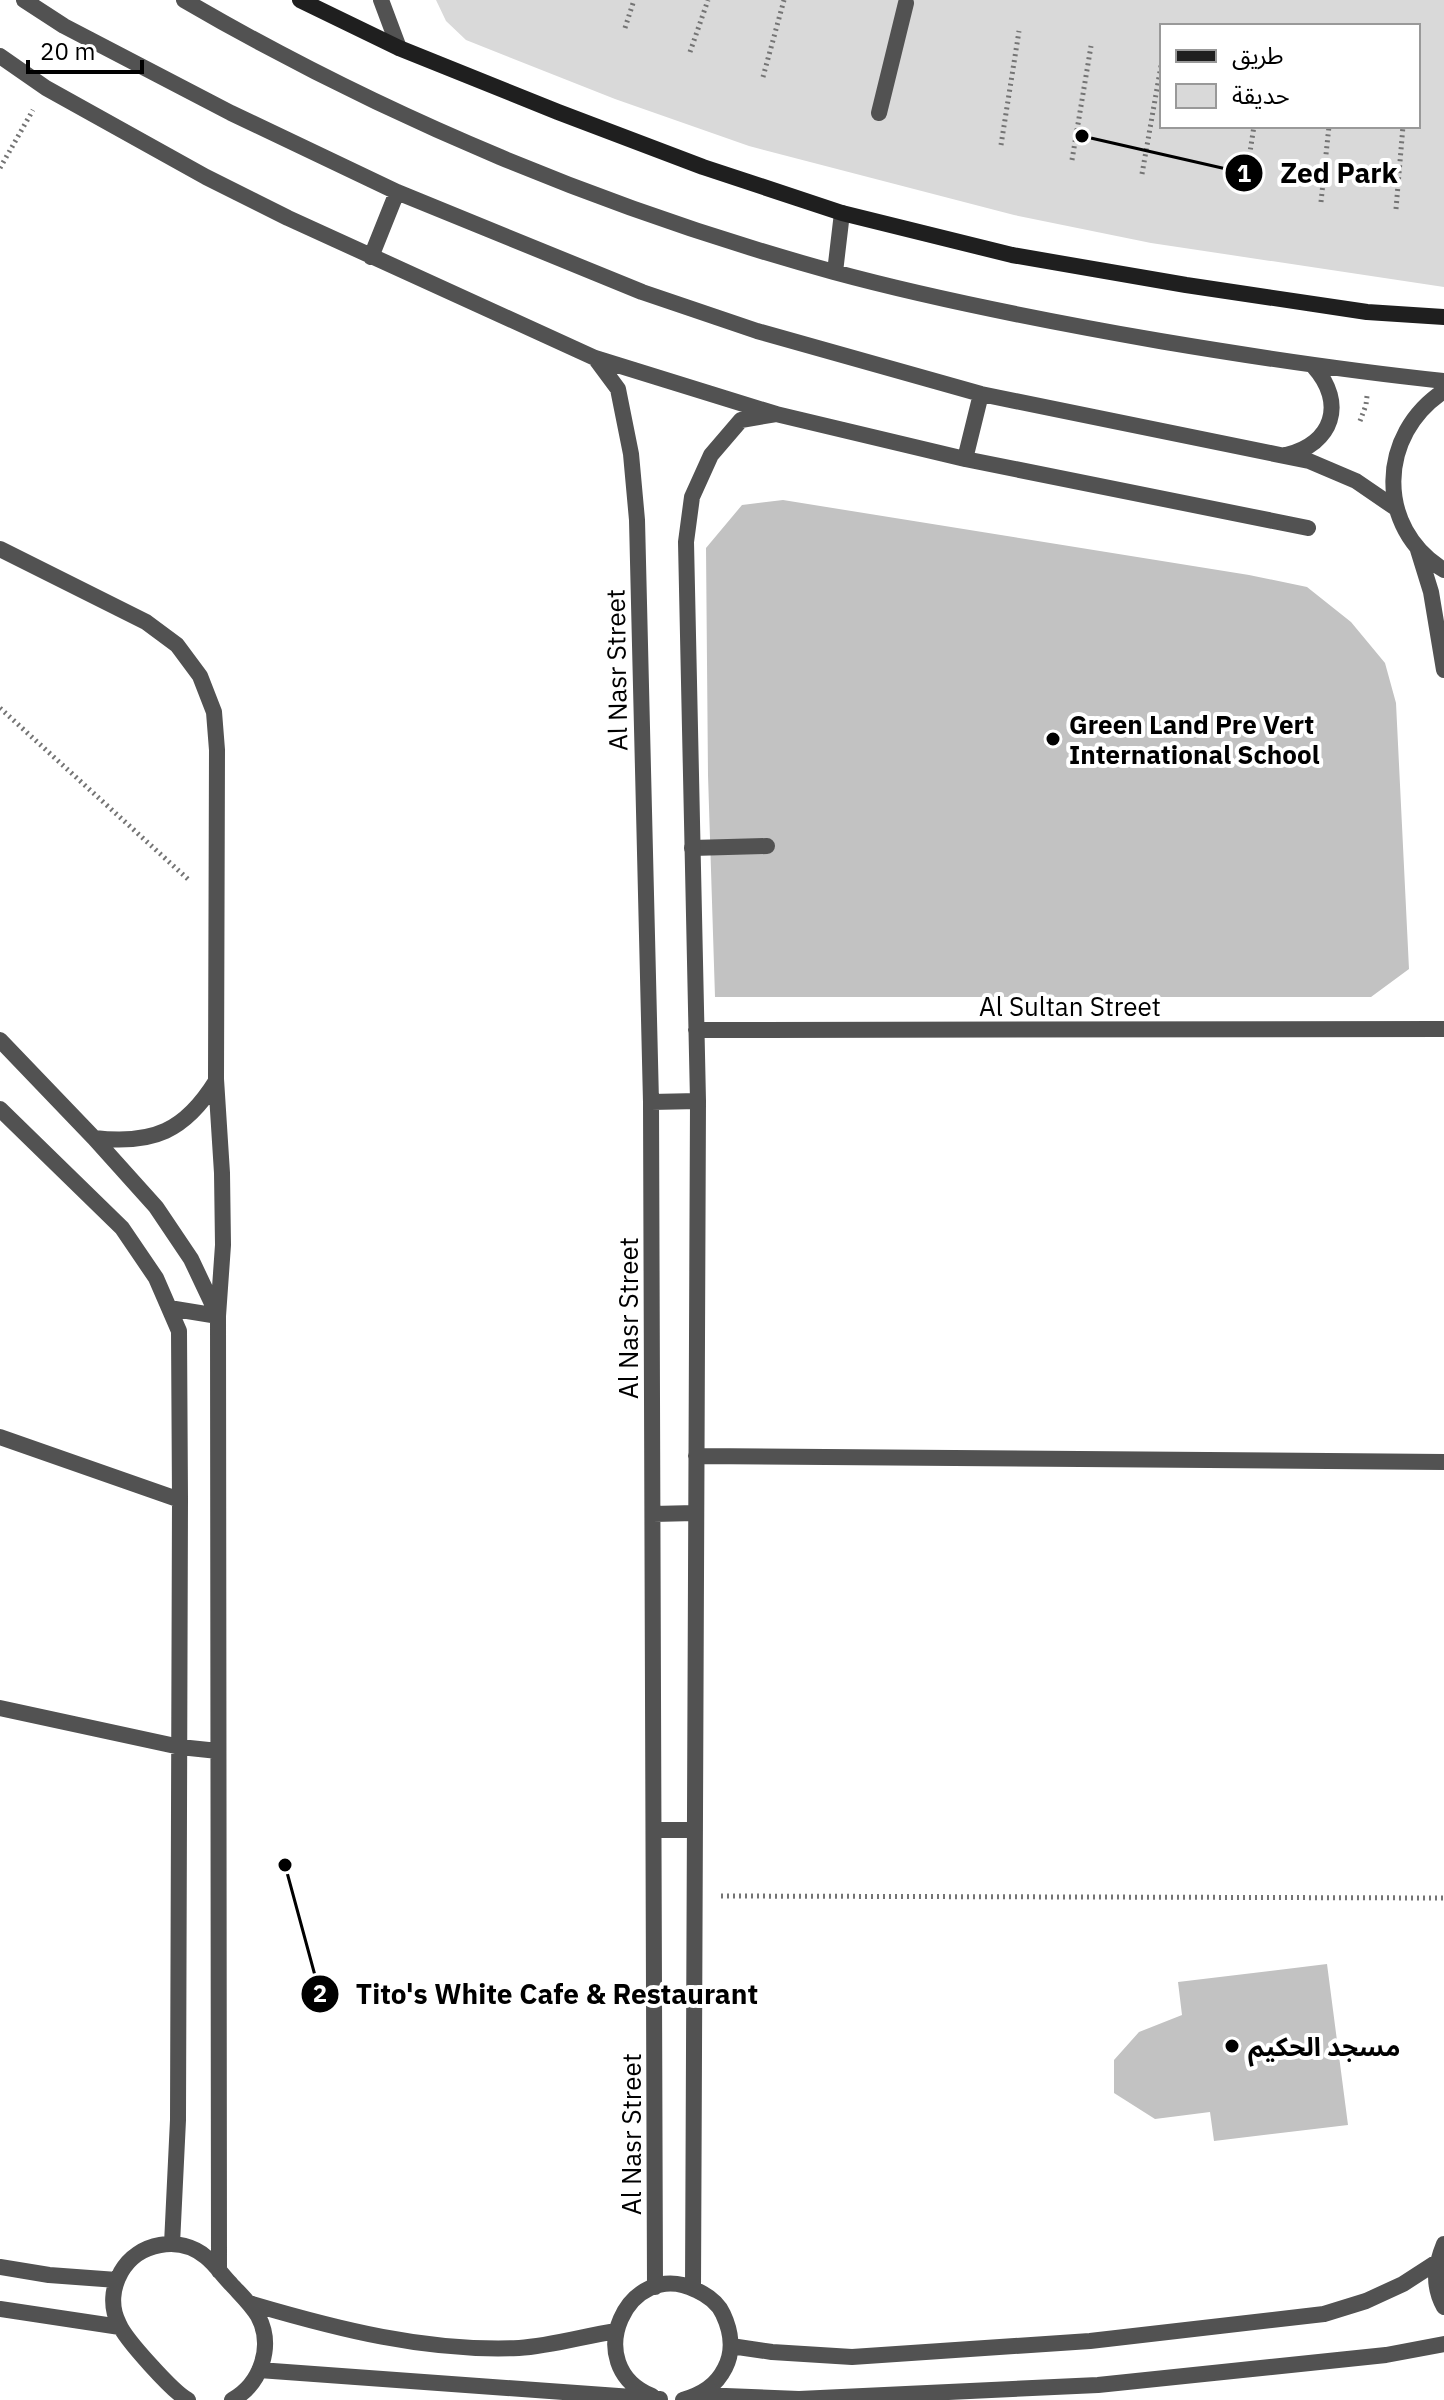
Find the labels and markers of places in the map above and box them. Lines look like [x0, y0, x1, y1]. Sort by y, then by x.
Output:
callout: Zed Park [1224, 147, 1414, 199]
place label: Green Land Pre Vert International School [1069, 707, 1320, 771]
marker: Green Land Pre Vert International School [1044, 730, 1062, 748]
callout: Tito's White Cafe & Restaurant [300, 1968, 774, 2020]
place label: مسجد الحكيم [1248, 2029, 1400, 2067]
marker: مسجد الحكيم [1223, 2037, 1241, 2055]

